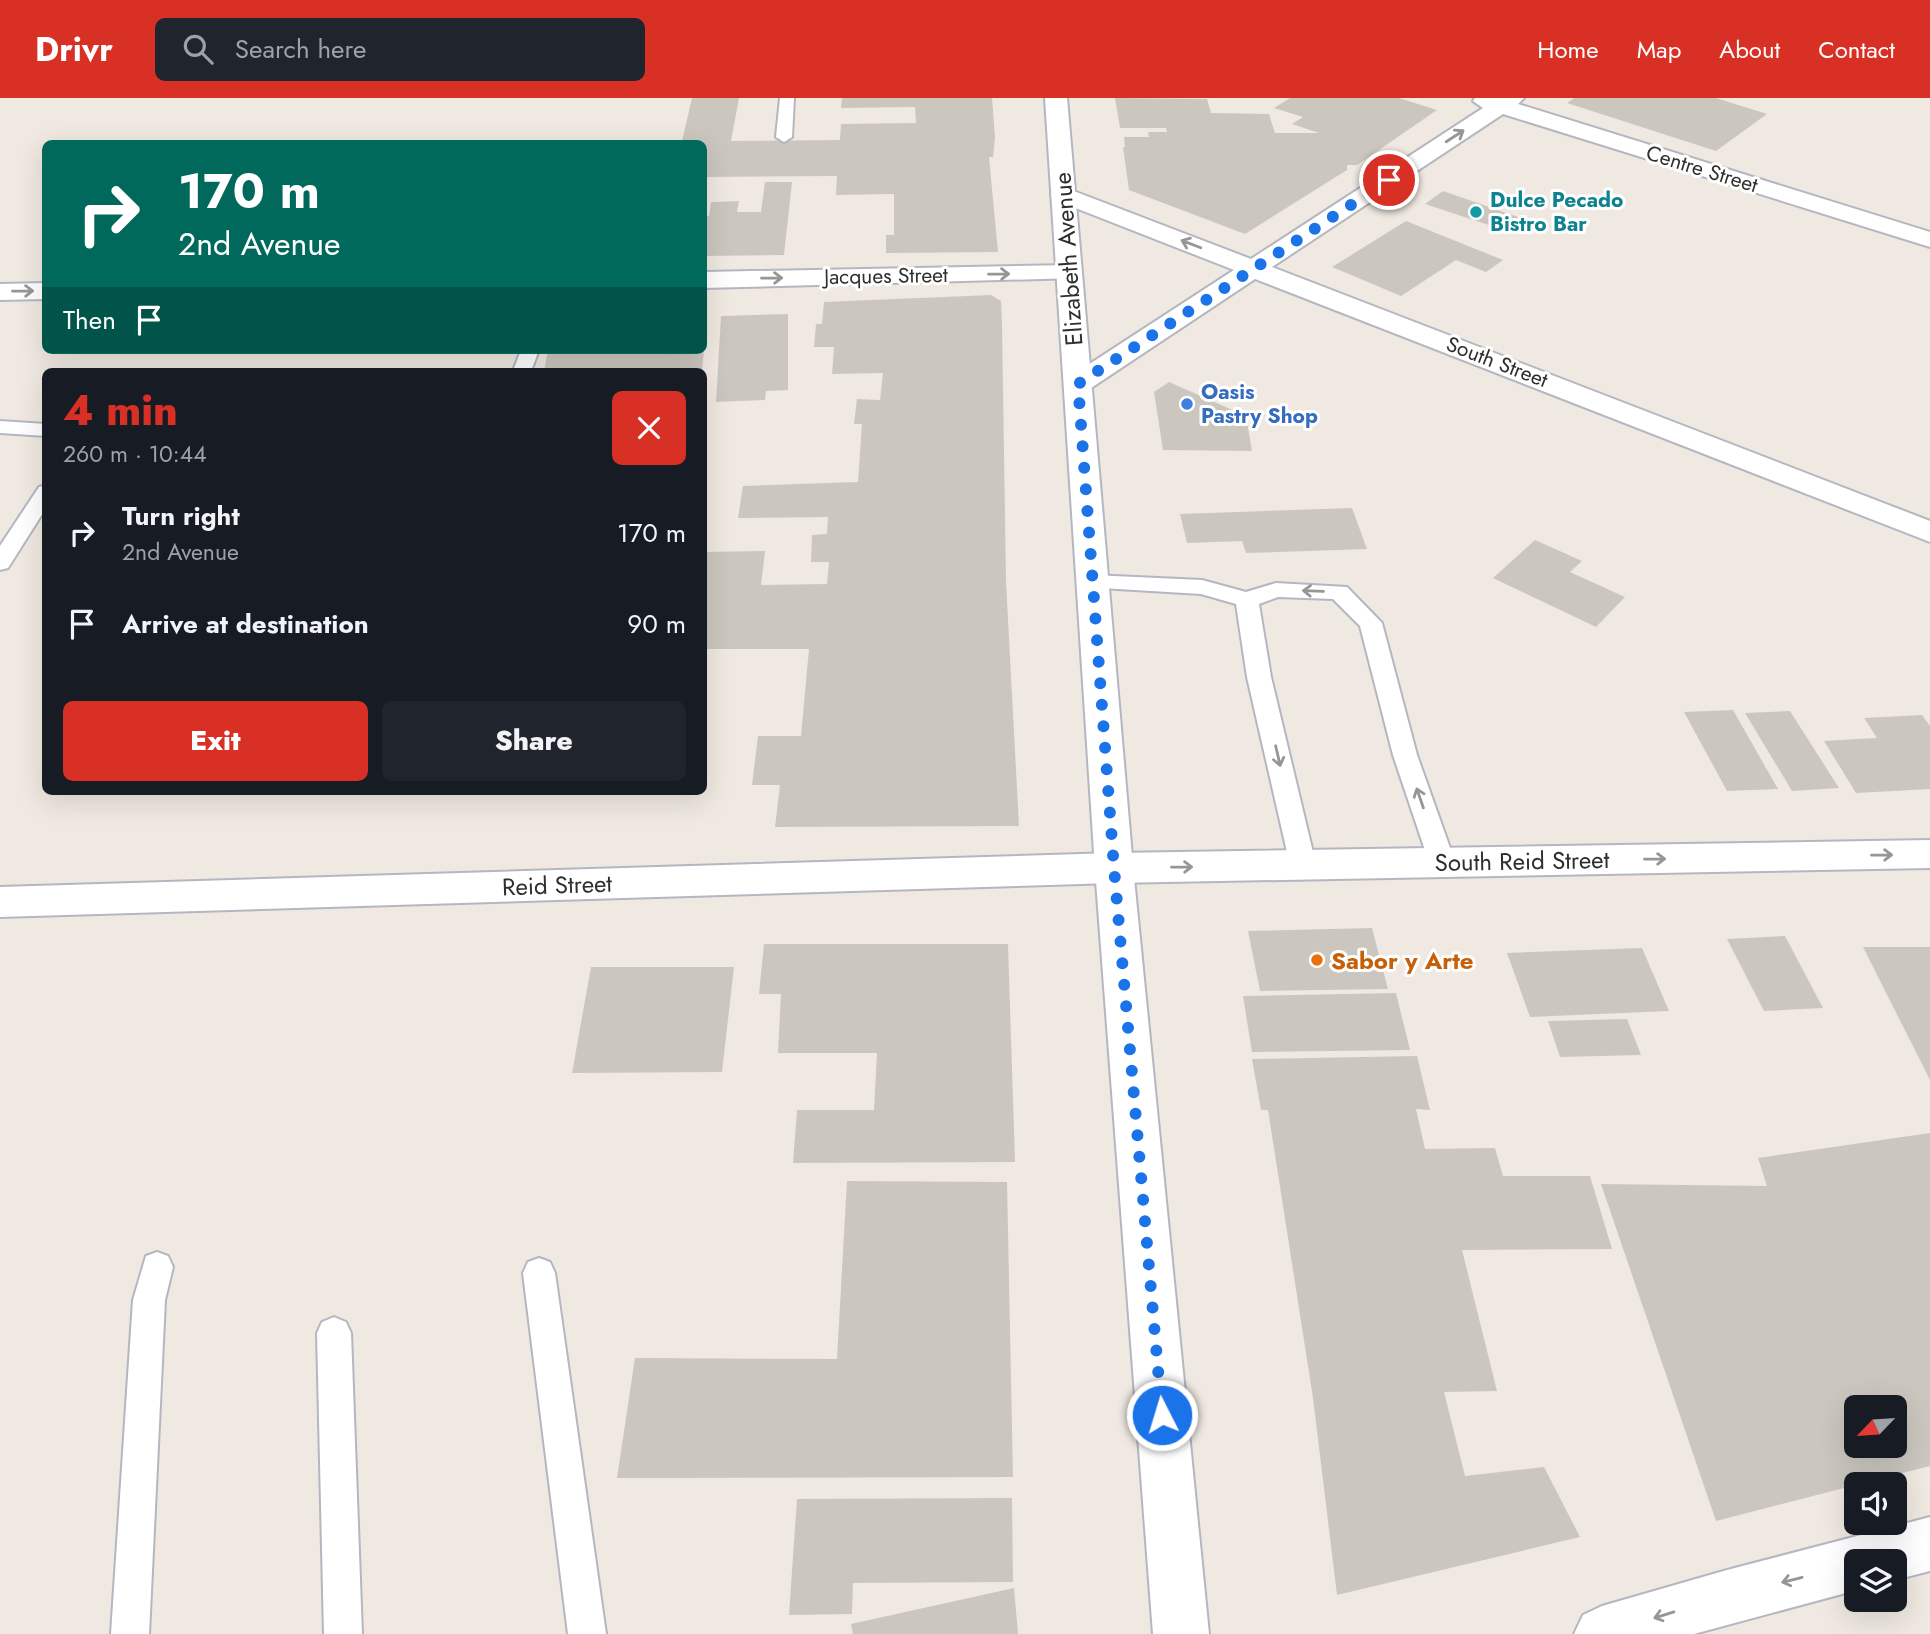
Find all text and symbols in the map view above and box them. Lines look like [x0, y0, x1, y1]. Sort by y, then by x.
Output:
search box [155, 18, 645, 81]
text: Drivr [35, 26, 113, 73]
icon: search [179, 30, 217, 68]
text: Search here [235, 30, 366, 68]
text: Home [1537, 32, 1599, 67]
text: Map [1637, 32, 1681, 67]
text: About [1719, 32, 1780, 67]
text: Contact [1818, 32, 1895, 67]
one-way arrow [1445, 129, 1464, 144]
street label: Centre Street [1642, 138, 1762, 200]
pin [1359, 150, 1419, 210]
text: 170 m [178, 156, 320, 226]
icon: arrive [1370, 161, 1408, 199]
icon: right [63, 168, 154, 259]
street label: Elizabeth Avenue [1044, 171, 1092, 347]
place label: Dulce Pecado Bistro Bar [1490, 185, 1623, 239]
marker: Dulce Pecado Bistro Bar [1468, 204, 1484, 220]
text: 2nd Avenue [178, 221, 341, 267]
one-way arrow [1180, 236, 1202, 249]
street label: Jacques Street [821, 260, 948, 292]
one-way arrow [987, 268, 1010, 281]
one-way arrow [760, 272, 783, 285]
one-way arrow [11, 284, 34, 298]
text: Then [63, 301, 116, 339]
icon: arrive [130, 301, 168, 339]
street label: South Street [1442, 329, 1552, 395]
place label: Oasis Pastry Shop [1201, 377, 1318, 431]
text: 4 min [63, 380, 178, 441]
button: close [612, 391, 686, 465]
marker: Oasis Pastry Shop [1179, 396, 1195, 412]
text: 260 m · 10:44 [63, 437, 207, 471]
text: Turn right [122, 497, 240, 535]
icon: right [63, 514, 101, 552]
text: 170 m [617, 514, 686, 552]
text: 2nd Avenue [122, 535, 239, 569]
one-way arrow [1302, 585, 1325, 598]
icon: arrive [63, 605, 101, 643]
text: Arrive at destination [122, 605, 369, 643]
text: 90 m [627, 605, 686, 643]
button: Exit [63, 701, 368, 781]
button: Share [382, 701, 686, 781]
one-way arrow [1272, 744, 1285, 767]
one-way arrow [1413, 787, 1425, 809]
street label: South Reid Street [1434, 842, 1610, 880]
one-way arrow [1870, 848, 1893, 862]
one-way arrow [1643, 852, 1666, 866]
one-way arrow [1170, 860, 1193, 874]
street label: Reid Street [501, 866, 613, 904]
place label: Sabor y Arte [1331, 943, 1474, 978]
marker: Sabor y Arte [1309, 952, 1325, 968]
position arrow [1125, 1378, 1199, 1452]
north arrow [1844, 1395, 1908, 1458]
map controls [1844, 1395, 1907, 1612]
button: sound [1844, 1472, 1907, 1535]
button: layers [1844, 1549, 1907, 1612]
one-way arrow [1781, 1574, 1804, 1587]
one-way arrow [1654, 1610, 1676, 1623]

